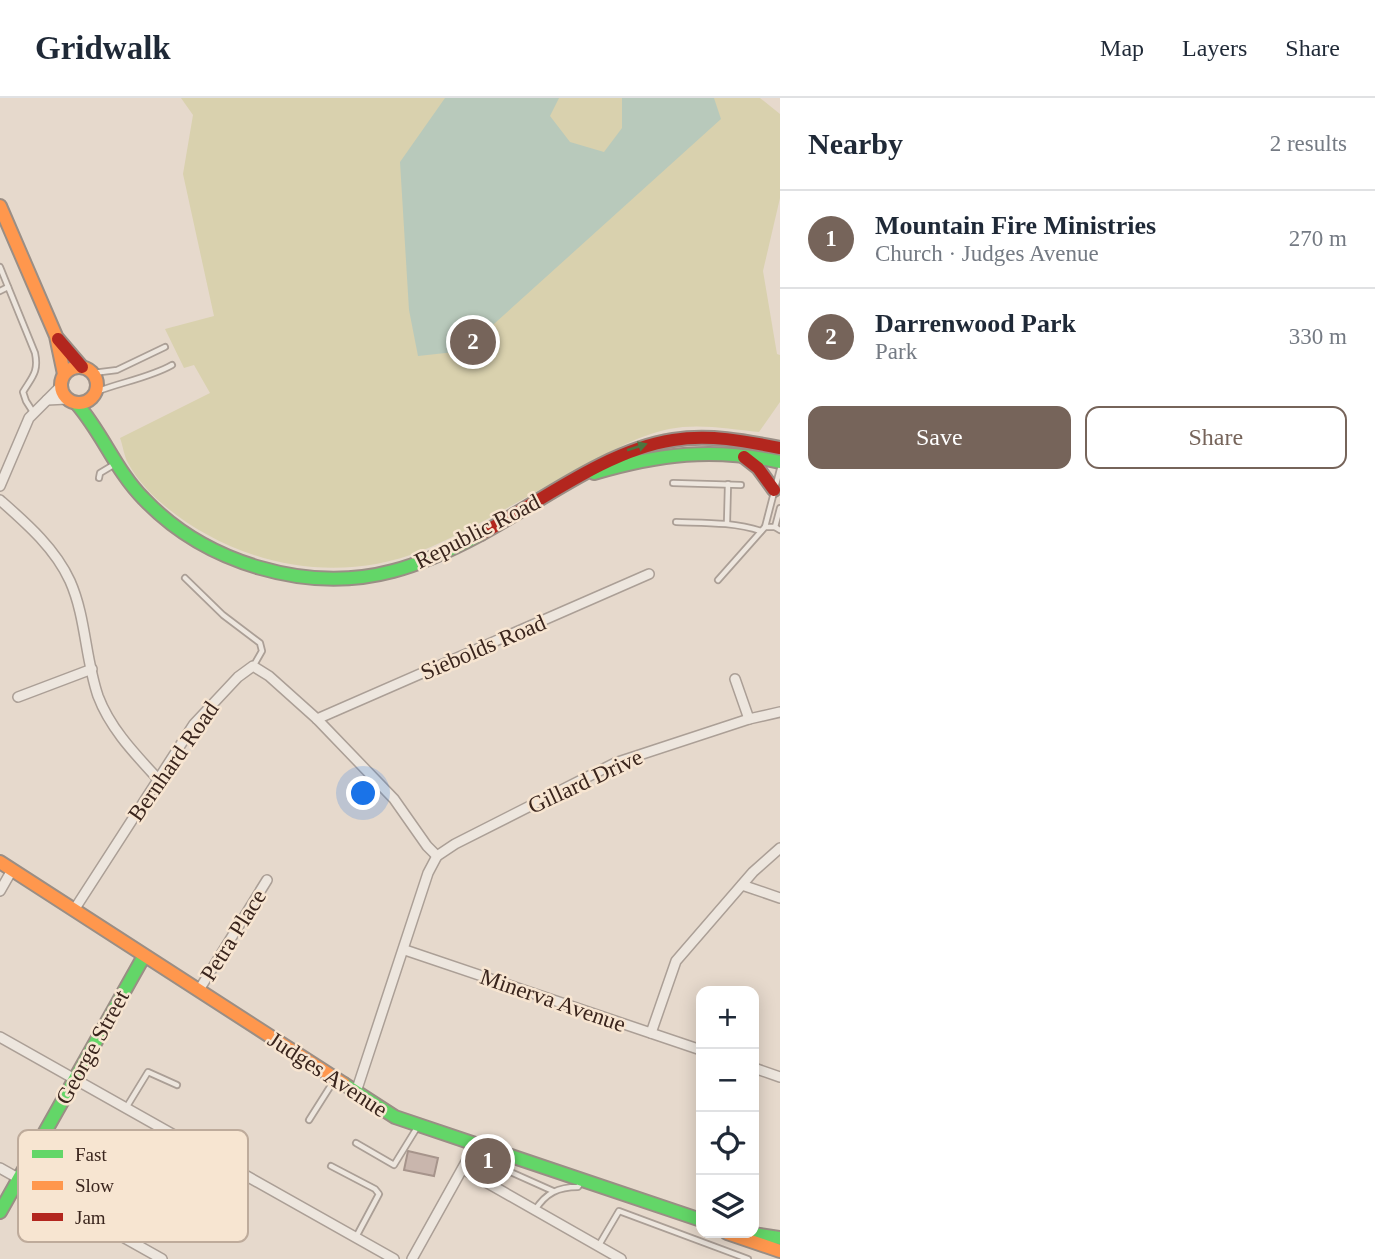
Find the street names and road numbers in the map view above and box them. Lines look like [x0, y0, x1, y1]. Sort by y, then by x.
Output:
street label: Republic Road [410, 489, 545, 574]
street label: Siebolds Road [417, 610, 550, 685]
street label: Bernhard Road [123, 696, 224, 826]
street label: Gillard Drive [524, 744, 646, 819]
street label: Petra Place [196, 885, 271, 985]
street label: Minerva Avenue [477, 964, 629, 1037]
street label: George Street [51, 985, 134, 1109]
street label: Judges Avenue [264, 1027, 392, 1122]

